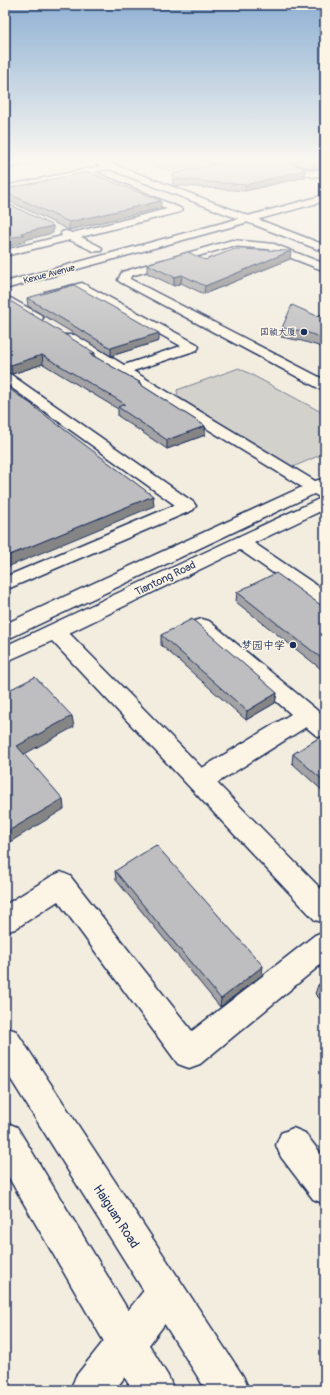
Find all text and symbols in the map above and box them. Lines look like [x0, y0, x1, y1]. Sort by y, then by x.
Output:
street label: Kexue Avenue [22, 262, 77, 287]
place label: 国祯大厦 [260, 327, 296, 338]
marker: 国祯大厦 [299, 327, 309, 337]
street label: Tiantong Road [133, 558, 198, 599]
place label: 梦园中学 [241, 639, 285, 652]
marker: 梦园中学 [288, 640, 298, 650]
street label: Haiguan Road [90, 1182, 143, 1251]

